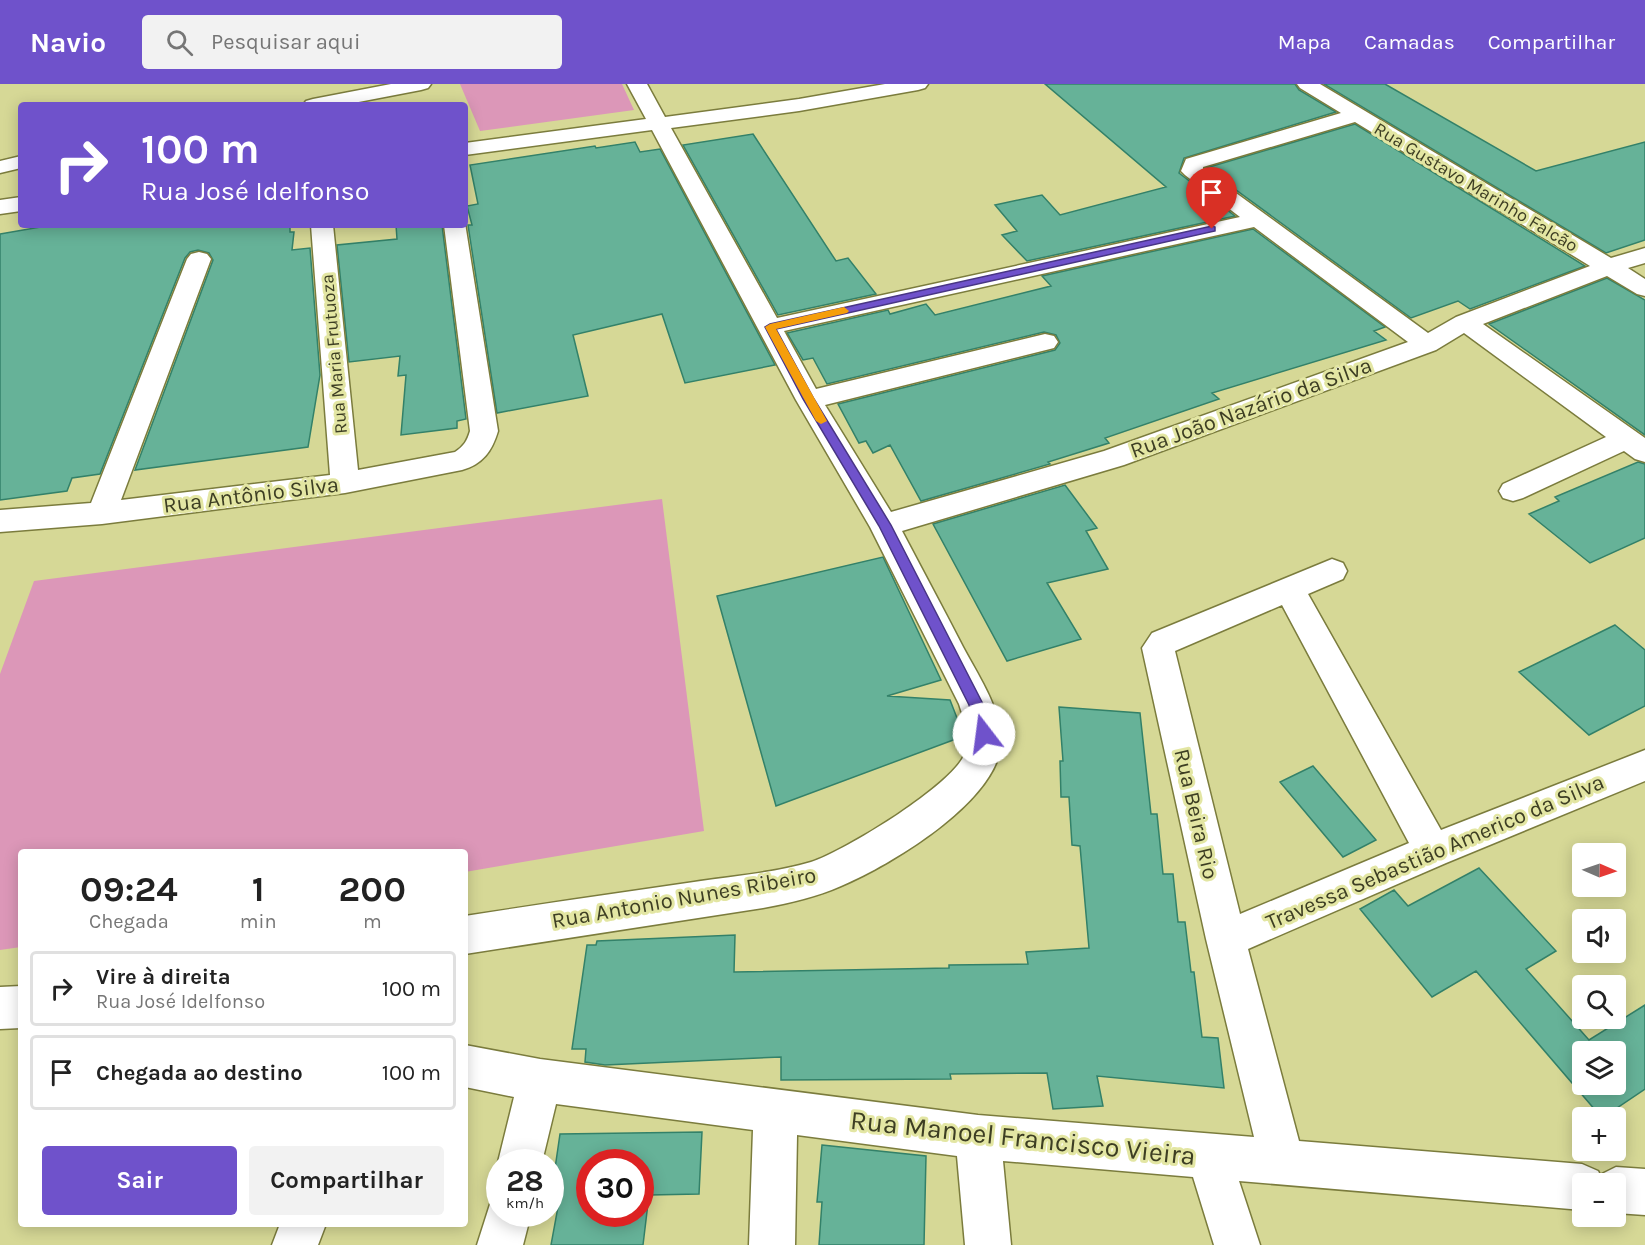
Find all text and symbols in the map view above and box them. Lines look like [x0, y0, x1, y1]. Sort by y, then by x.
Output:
search box [142, 15, 562, 69]
text: Navio [30, 26, 106, 59]
icon: search [163, 26, 196, 59]
text: Pesquisar aqui [211, 29, 361, 55]
text: Mapa [1278, 30, 1331, 54]
text: Camadas [1364, 30, 1455, 54]
text: Compartilhar [1488, 30, 1615, 54]
street label: Rua Gustavo Marinho Falcão [1370, 117, 1582, 257]
text: 100 m [141, 124, 260, 174]
icon: right [42, 126, 120, 204]
pin [1186, 167, 1237, 229]
text: Rua José Idelfonso [141, 175, 370, 207]
icon: arrive [1195, 176, 1228, 209]
street label: Rua Maria Frutuoza [316, 273, 352, 435]
street label: Rua João Nazário da Silva [1127, 352, 1375, 464]
street label: Rua Antônio Silva [162, 471, 340, 519]
position arrow [952, 702, 1016, 766]
street label: Rua Beira Rio [1168, 746, 1224, 882]
street label: Travessa Sebastião Americo da Silva [1262, 769, 1608, 935]
north arrow [1572, 843, 1626, 897]
map controls [1572, 843, 1626, 1227]
street label: Rua Antonio Nunes Ribeiro [550, 862, 818, 934]
text: 09:24 [80, 868, 178, 910]
text: 1 [252, 868, 265, 910]
text: 200 [339, 868, 406, 910]
button: sound [1572, 909, 1626, 963]
text: Chegada [89, 910, 169, 933]
text: min [240, 910, 277, 933]
text: m [363, 910, 382, 933]
text: Vire à direita [96, 964, 231, 990]
icon: right [45, 972, 78, 1005]
button: search [1572, 975, 1626, 1029]
text: 100 m [382, 976, 441, 1002]
text: Rua José Idelfonso [96, 990, 265, 1013]
button: layers [1572, 1041, 1626, 1095]
icon: arrive [45, 1056, 78, 1089]
text: Chegada ao destino [96, 1060, 303, 1086]
text: 100 m [382, 1060, 441, 1086]
street label: Rua Manoel Francisco Vieira [849, 1104, 1197, 1172]
button: + [1572, 1107, 1626, 1161]
button: Sair [42, 1146, 237, 1215]
button: Compartilhar [249, 1146, 444, 1215]
speed limit sign: 30 [576, 1149, 654, 1227]
text: 28 [506, 1163, 544, 1199]
button: − [1572, 1173, 1626, 1227]
text: km/h [506, 1194, 544, 1212]

